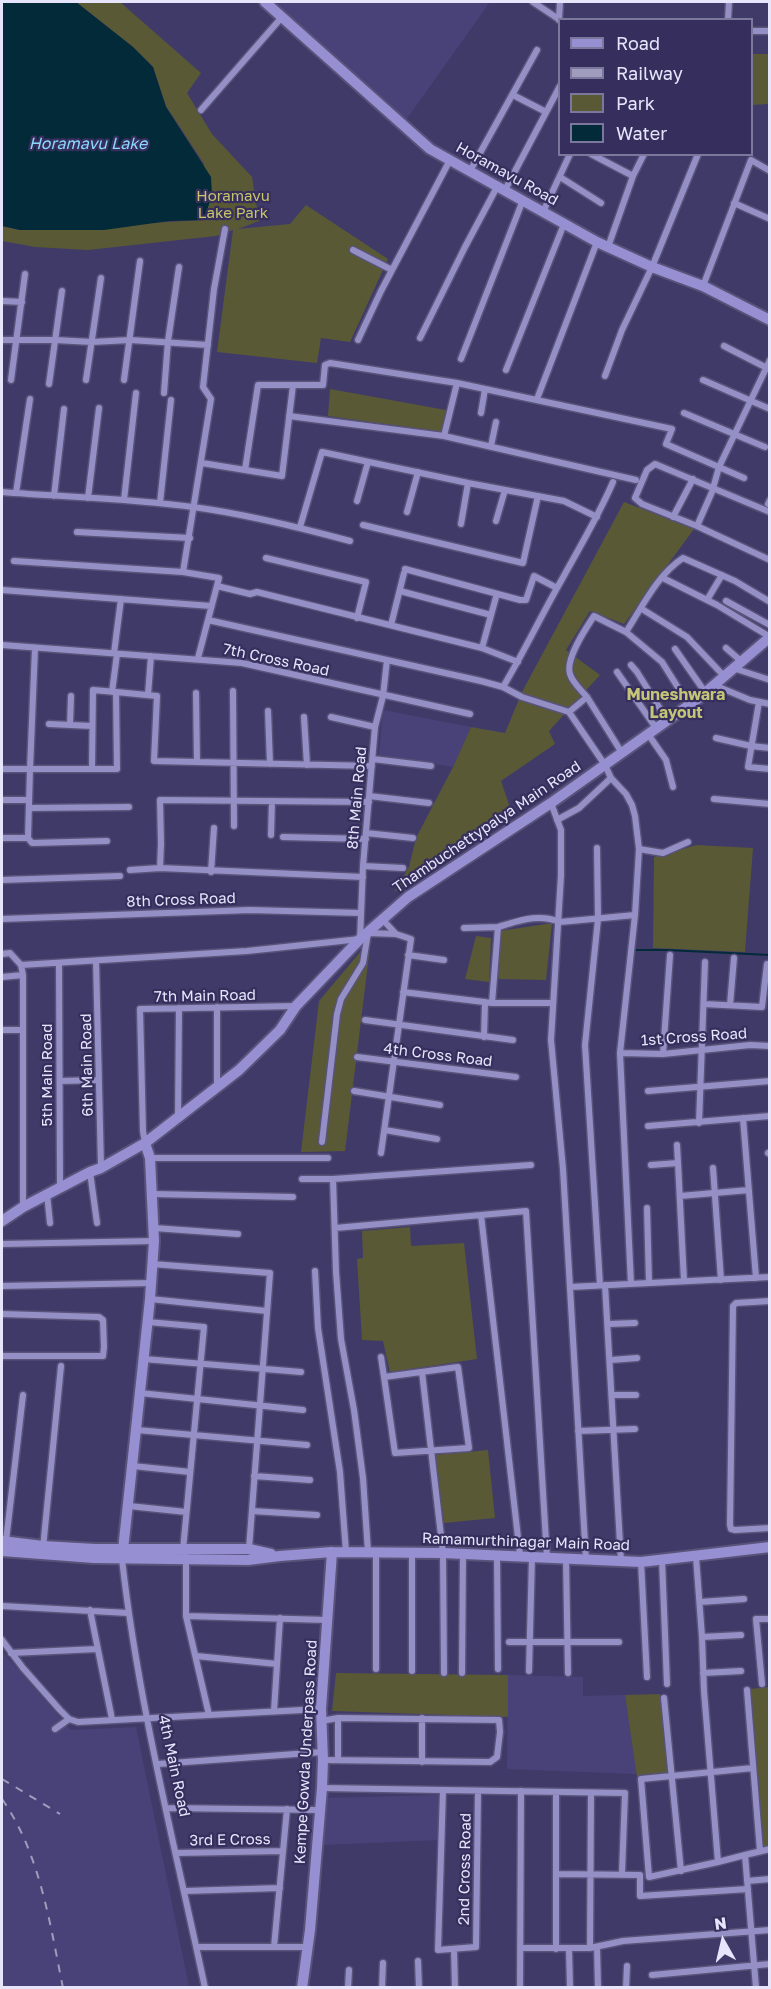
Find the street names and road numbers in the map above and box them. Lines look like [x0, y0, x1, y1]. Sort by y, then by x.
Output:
street label: Horamavu Road [453, 138, 561, 210]
street label: 7th Cross Road [221, 640, 331, 680]
street label: 8th Main Road [344, 746, 370, 850]
street label: Thambuchettypalya Main Road [390, 757, 584, 897]
street label: 8th Cross Road [126, 889, 236, 911]
street label: 7th Main Road [154, 986, 256, 1006]
street label: 6th Main Road [77, 1013, 97, 1117]
street label: 5th Main Road [38, 1024, 56, 1126]
street label: 1st Cross Road [640, 1024, 748, 1050]
street label: 4th Cross Road [383, 1039, 493, 1071]
street label: Ramamurthinagar Main Road [422, 1529, 630, 1555]
street label: Kempe Gowda Underpass Road [291, 1639, 321, 1865]
street label: 4th Main Road [154, 1714, 194, 1818]
street label: 2nd Cross Road [455, 1813, 475, 1925]
street label: 3rd E Cross [189, 1830, 271, 1850]

